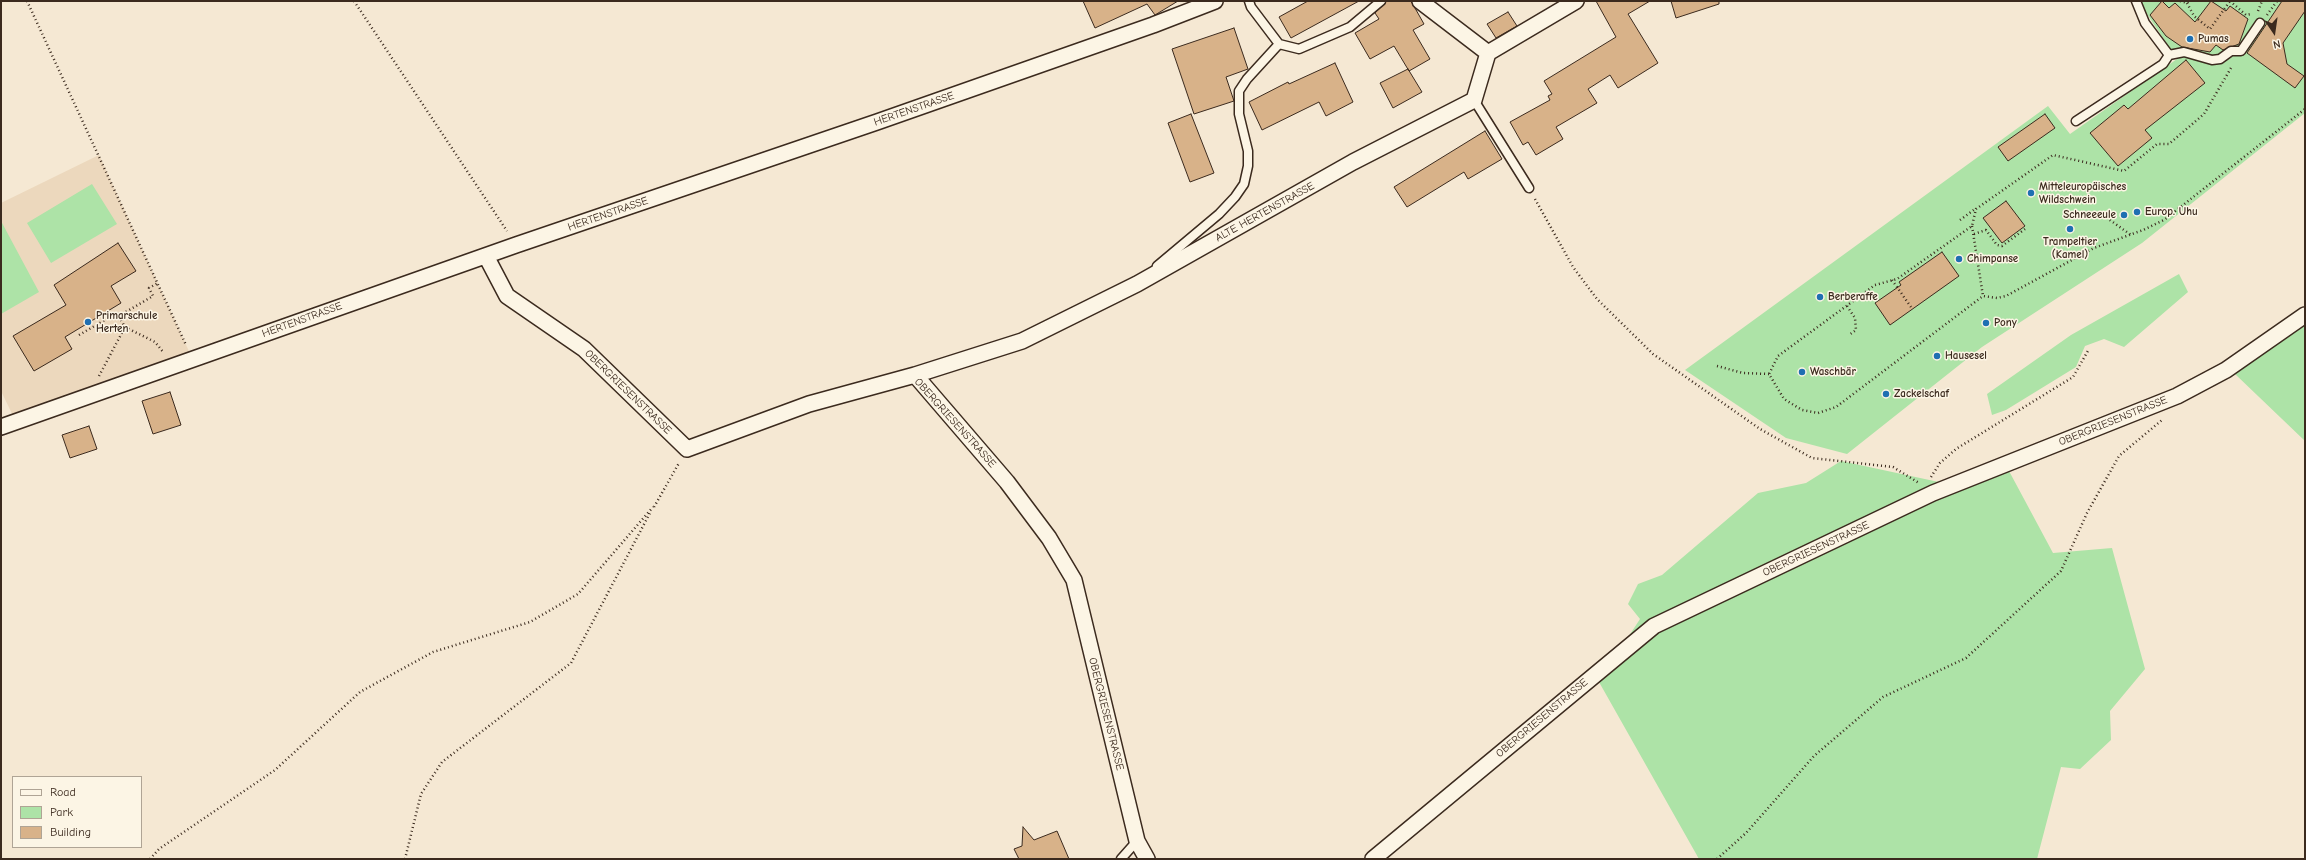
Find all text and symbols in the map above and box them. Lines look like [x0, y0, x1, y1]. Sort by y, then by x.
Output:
north arrow [2254, 12, 2294, 52]
place label: Pumas [2198, 32, 2229, 46]
marker: Pumas [2185, 34, 2195, 44]
text: N [2272, 37, 2282, 51]
street label: HERTENSTRASSE [872, 89, 956, 129]
street label: ALTE HERTENSTRASSE [1213, 179, 1317, 245]
place label: Mitteleuropäisches Wildschwein [2039, 180, 2126, 206]
marker: Mitteleuropäisches Wildschwein [2026, 188, 2036, 198]
street label: HERTENSTRASSE [566, 194, 650, 234]
place label: Europ. Uhu [2145, 205, 2198, 219]
marker: Europ. Uhu [2132, 207, 2142, 217]
place label: Schneeeule [2063, 208, 2116, 222]
marker: Schneeeule [2119, 210, 2129, 220]
marker: Trampeltier (Kamel) [2065, 224, 2075, 234]
place label: Trampeltier (Kamel) [2043, 235, 2097, 261]
place label: Chimpanse [1967, 252, 2018, 266]
marker: Chimpanse [1954, 254, 1964, 264]
place label: Berberaffe [1828, 290, 1878, 304]
marker: Berberaffe [1815, 292, 1825, 302]
street label: HERTENSTRASSE [260, 299, 344, 341]
place label: Primarschule Herten [96, 309, 157, 335]
place label: Pony [1994, 316, 2017, 330]
marker: Primarschule Herten [83, 317, 93, 327]
marker: Pony [1981, 318, 1991, 328]
street label: OBERGRIESENSTRASSE [582, 347, 674, 437]
place label: Hausesel [1945, 349, 1987, 363]
marker: Hausesel [1932, 351, 1942, 361]
place label: Waschbär [1810, 365, 1856, 379]
marker: Waschbär [1797, 367, 1807, 377]
street label: OBERGRIESENSTRASSE [911, 376, 999, 470]
place label: Zackelschaf [1894, 387, 1949, 401]
marker: Zackelschaf [1881, 389, 1891, 399]
street label: OBERGRIESENSTRASSE [2057, 393, 2169, 449]
street label: OBERGRIESENSTRASSE [1761, 519, 1871, 579]
street label: OBERGRIESENSTRASSE [1086, 656, 1126, 772]
street label: OBERGRIESENSTRASSE [1493, 676, 1591, 760]
legend [12, 776, 142, 848]
text: Road [50, 785, 76, 799]
text: Park [50, 805, 73, 819]
text: Building [50, 825, 91, 839]

